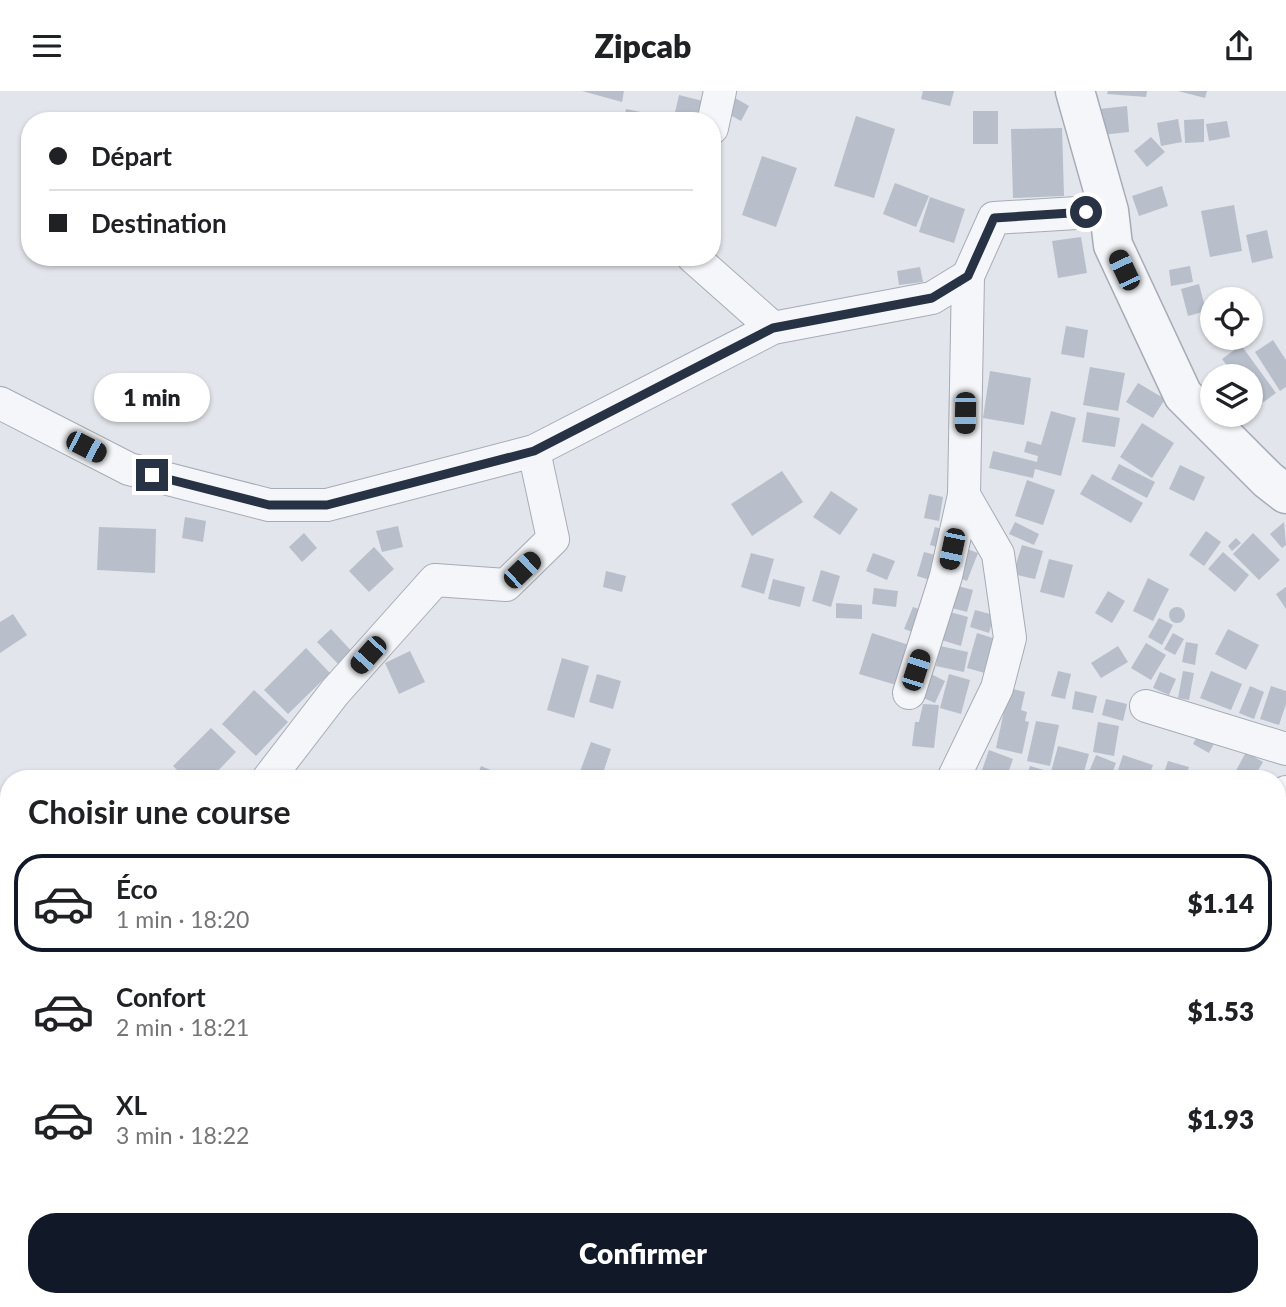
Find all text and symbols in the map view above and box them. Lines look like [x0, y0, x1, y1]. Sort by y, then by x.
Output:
text: Zipcab [595, 26, 691, 65]
icon: menu [28, 27, 66, 65]
icon: share [1220, 27, 1258, 65]
text: Départ [91, 140, 172, 172]
route start [1070, 196, 1102, 228]
text: Destination [91, 207, 227, 239]
car [1106, 247, 1143, 293]
map controls [1200, 287, 1263, 427]
button: locate [1200, 287, 1263, 350]
button: layers [1200, 364, 1263, 427]
callout: 1 min [94, 373, 210, 423]
text: 1 min [123, 383, 181, 411]
car [955, 392, 976, 434]
car [63, 428, 110, 466]
route end [136, 459, 168, 491]
car [938, 526, 967, 572]
car [500, 548, 545, 592]
car [347, 632, 390, 678]
car [900, 647, 933, 693]
text: Choisir une course [28, 792, 291, 831]
icon: car [32, 872, 95, 935]
text: Éco [116, 873, 158, 905]
text: $1.14 [1187, 887, 1254, 919]
text: 1 min · 18:20 [116, 905, 249, 933]
icon: car [32, 980, 95, 1043]
text: Confort [116, 981, 206, 1013]
text: $1.53 [1187, 995, 1254, 1027]
text: 2 min · 18:21 [116, 1013, 249, 1041]
icon: car [32, 1088, 95, 1151]
text: XL [116, 1089, 147, 1121]
text: $1.93 [1187, 1103, 1254, 1135]
text: 3 min · 18:22 [116, 1121, 249, 1149]
button: Confirmer [28, 1213, 1258, 1293]

